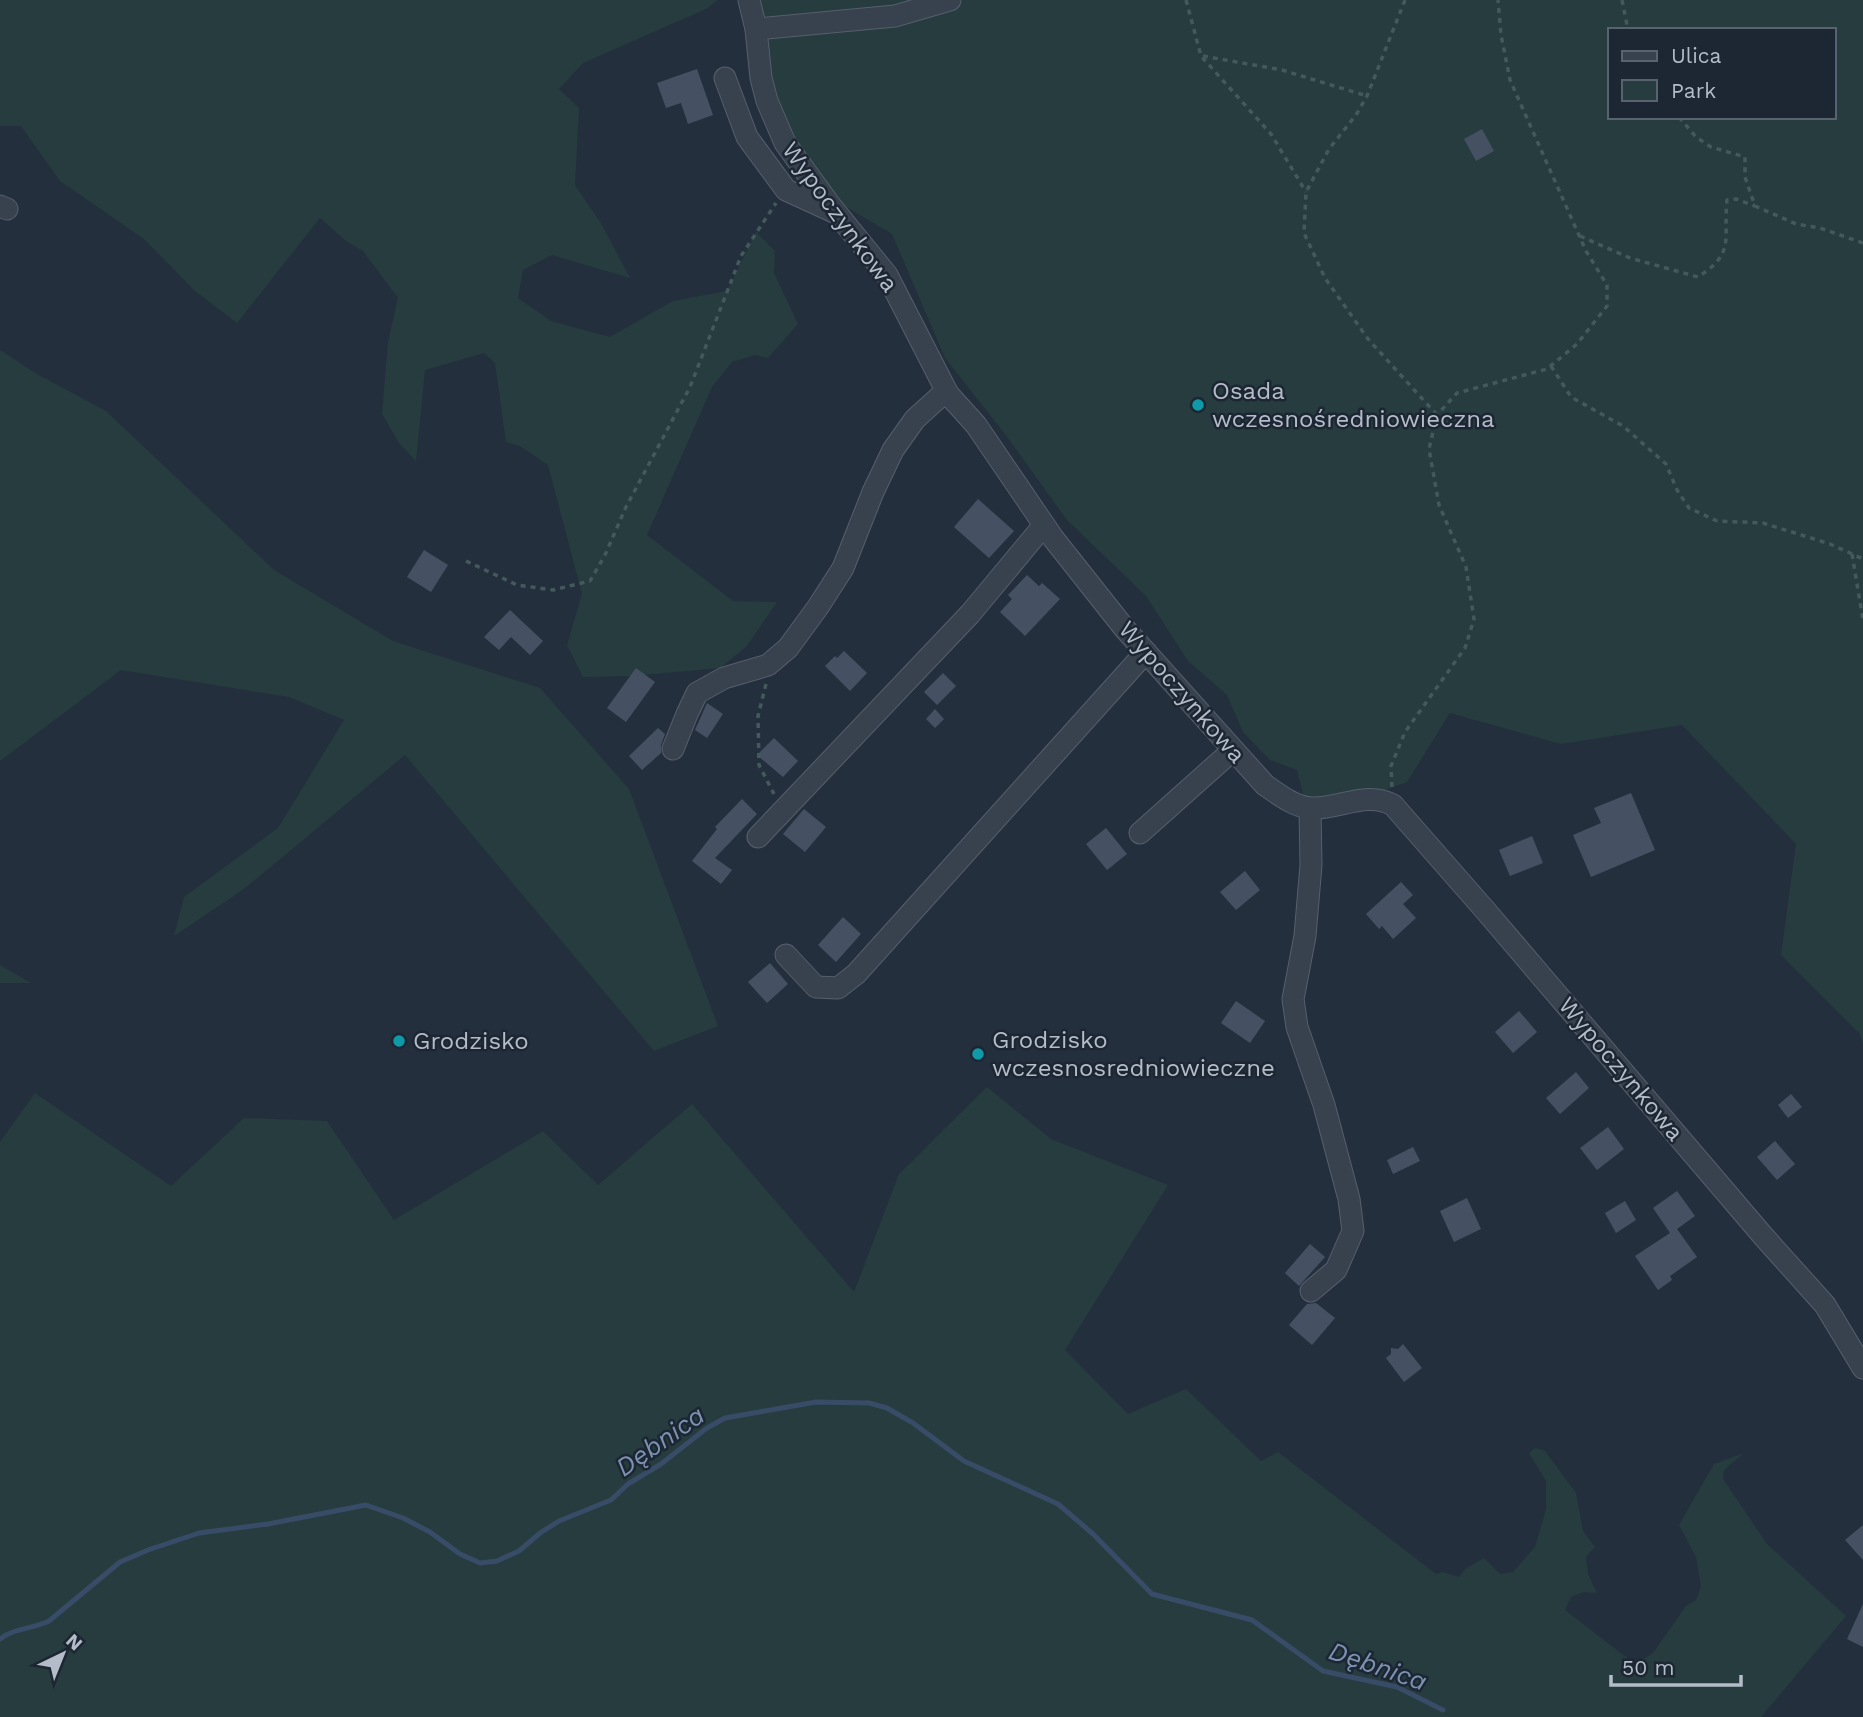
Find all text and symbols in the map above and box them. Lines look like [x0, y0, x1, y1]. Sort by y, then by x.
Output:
legend [1608, 28, 1835, 119]
text: Ulica [1671, 43, 1722, 68]
text: Park [1671, 78, 1716, 103]
street label: Wypoczynkowa [776, 136, 904, 298]
place label: Osada wczesnośredniowieczna [1212, 377, 1495, 433]
marker: Osada wczesnośredniowieczna [1190, 397, 1206, 413]
street label: Wypoczynkowa [1113, 615, 1251, 769]
street label: Wypoczynkowa [1553, 991, 1689, 1147]
place label: Grodzisko wczesnosredniowieczne [992, 1026, 1275, 1082]
place label: Grodzisko [413, 1027, 529, 1055]
marker: Grodzisko [391, 1033, 407, 1049]
marker: Grodzisko wczesnosredniowieczne [970, 1046, 986, 1062]
water label: Dębnica [610, 1400, 710, 1482]
north arrow [28, 1619, 98, 1689]
text: N [61, 1629, 87, 1655]
water label: Dębnica [1325, 1635, 1431, 1697]
scale bar [1611, 1644, 1741, 1688]
text: 50 m [1622, 1655, 1674, 1680]

